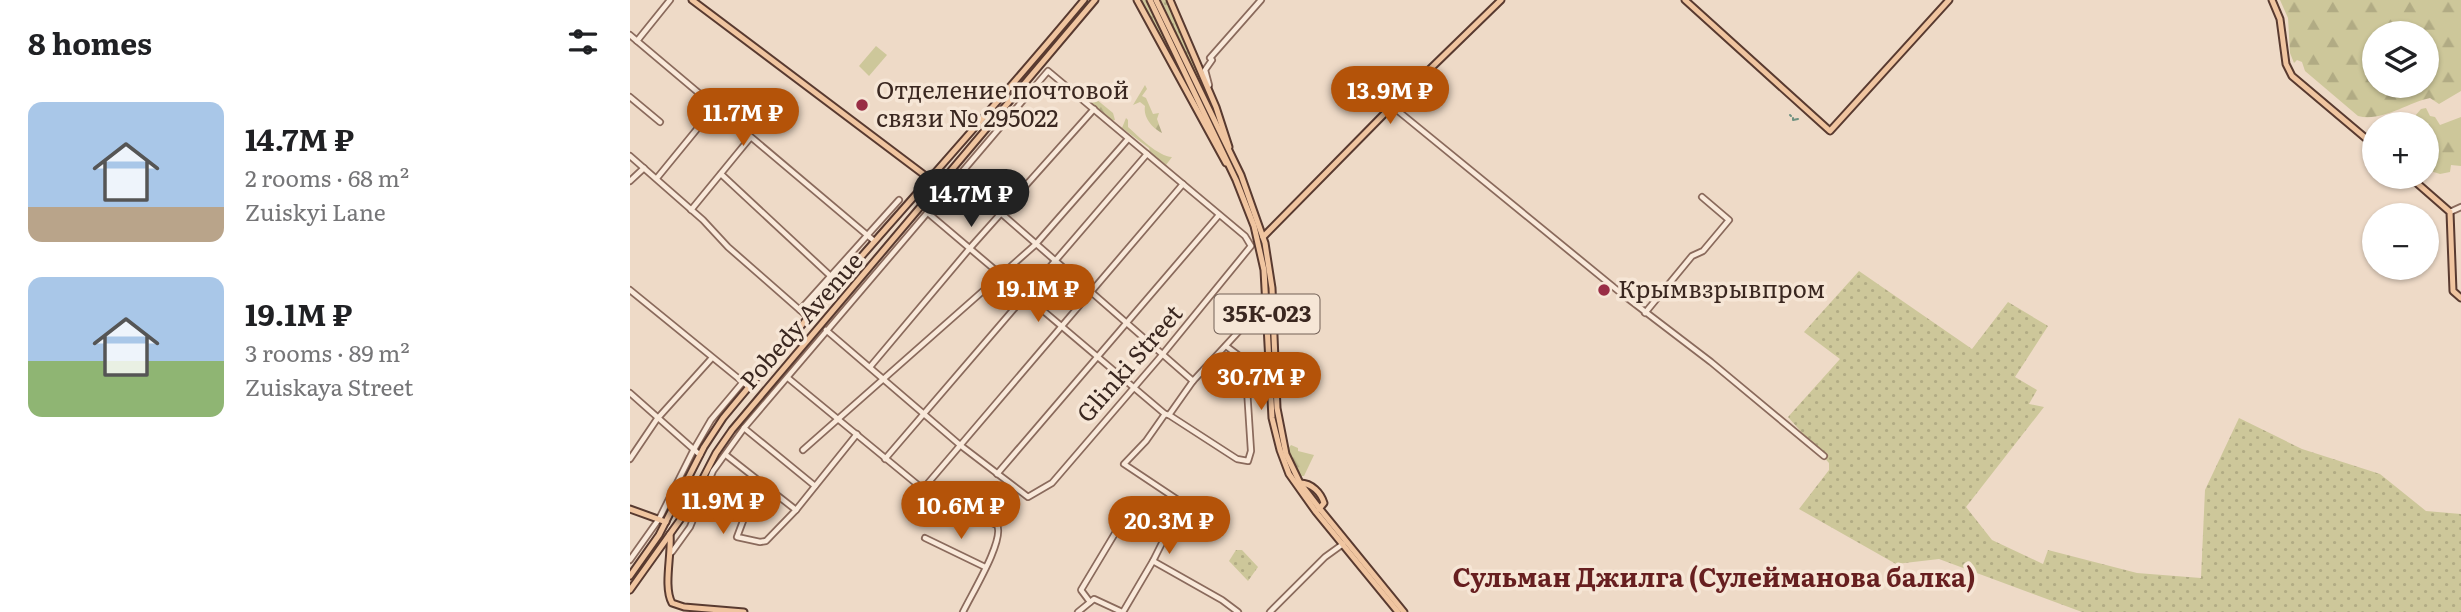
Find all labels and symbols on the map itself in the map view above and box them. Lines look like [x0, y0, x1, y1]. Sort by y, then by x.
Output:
pin: 13.9M ₽ [1325, 66, 1455, 126]
place label: Отделение почтовой связи № 295022 [876, 71, 1129, 134]
pin: 11.7M ₽ [678, 88, 808, 148]
marker: Отделение почтовой связи № 295022 [854, 97, 870, 113]
pin: 14.7M ₽ [906, 170, 1036, 229]
street label: Pobedy Avenue [731, 243, 870, 396]
pin: 19.1M ₽ [973, 264, 1103, 324]
place label: Крымвзрывпром [1618, 270, 1825, 305]
marker: Крымвзрывпром [1596, 282, 1612, 298]
road number: 35К-023 [1214, 294, 1320, 334]
street label: Glinki Street [1067, 296, 1189, 429]
pin: 30.7M ₽ [1196, 352, 1326, 412]
pin: 11.9M ₽ [658, 476, 788, 536]
pin: 10.6M ₽ [896, 482, 1026, 541]
pin: 20.3M ₽ [1104, 496, 1234, 556]
district label: Сульман Джилга (Сулейманова балка) [1453, 556, 1975, 595]

